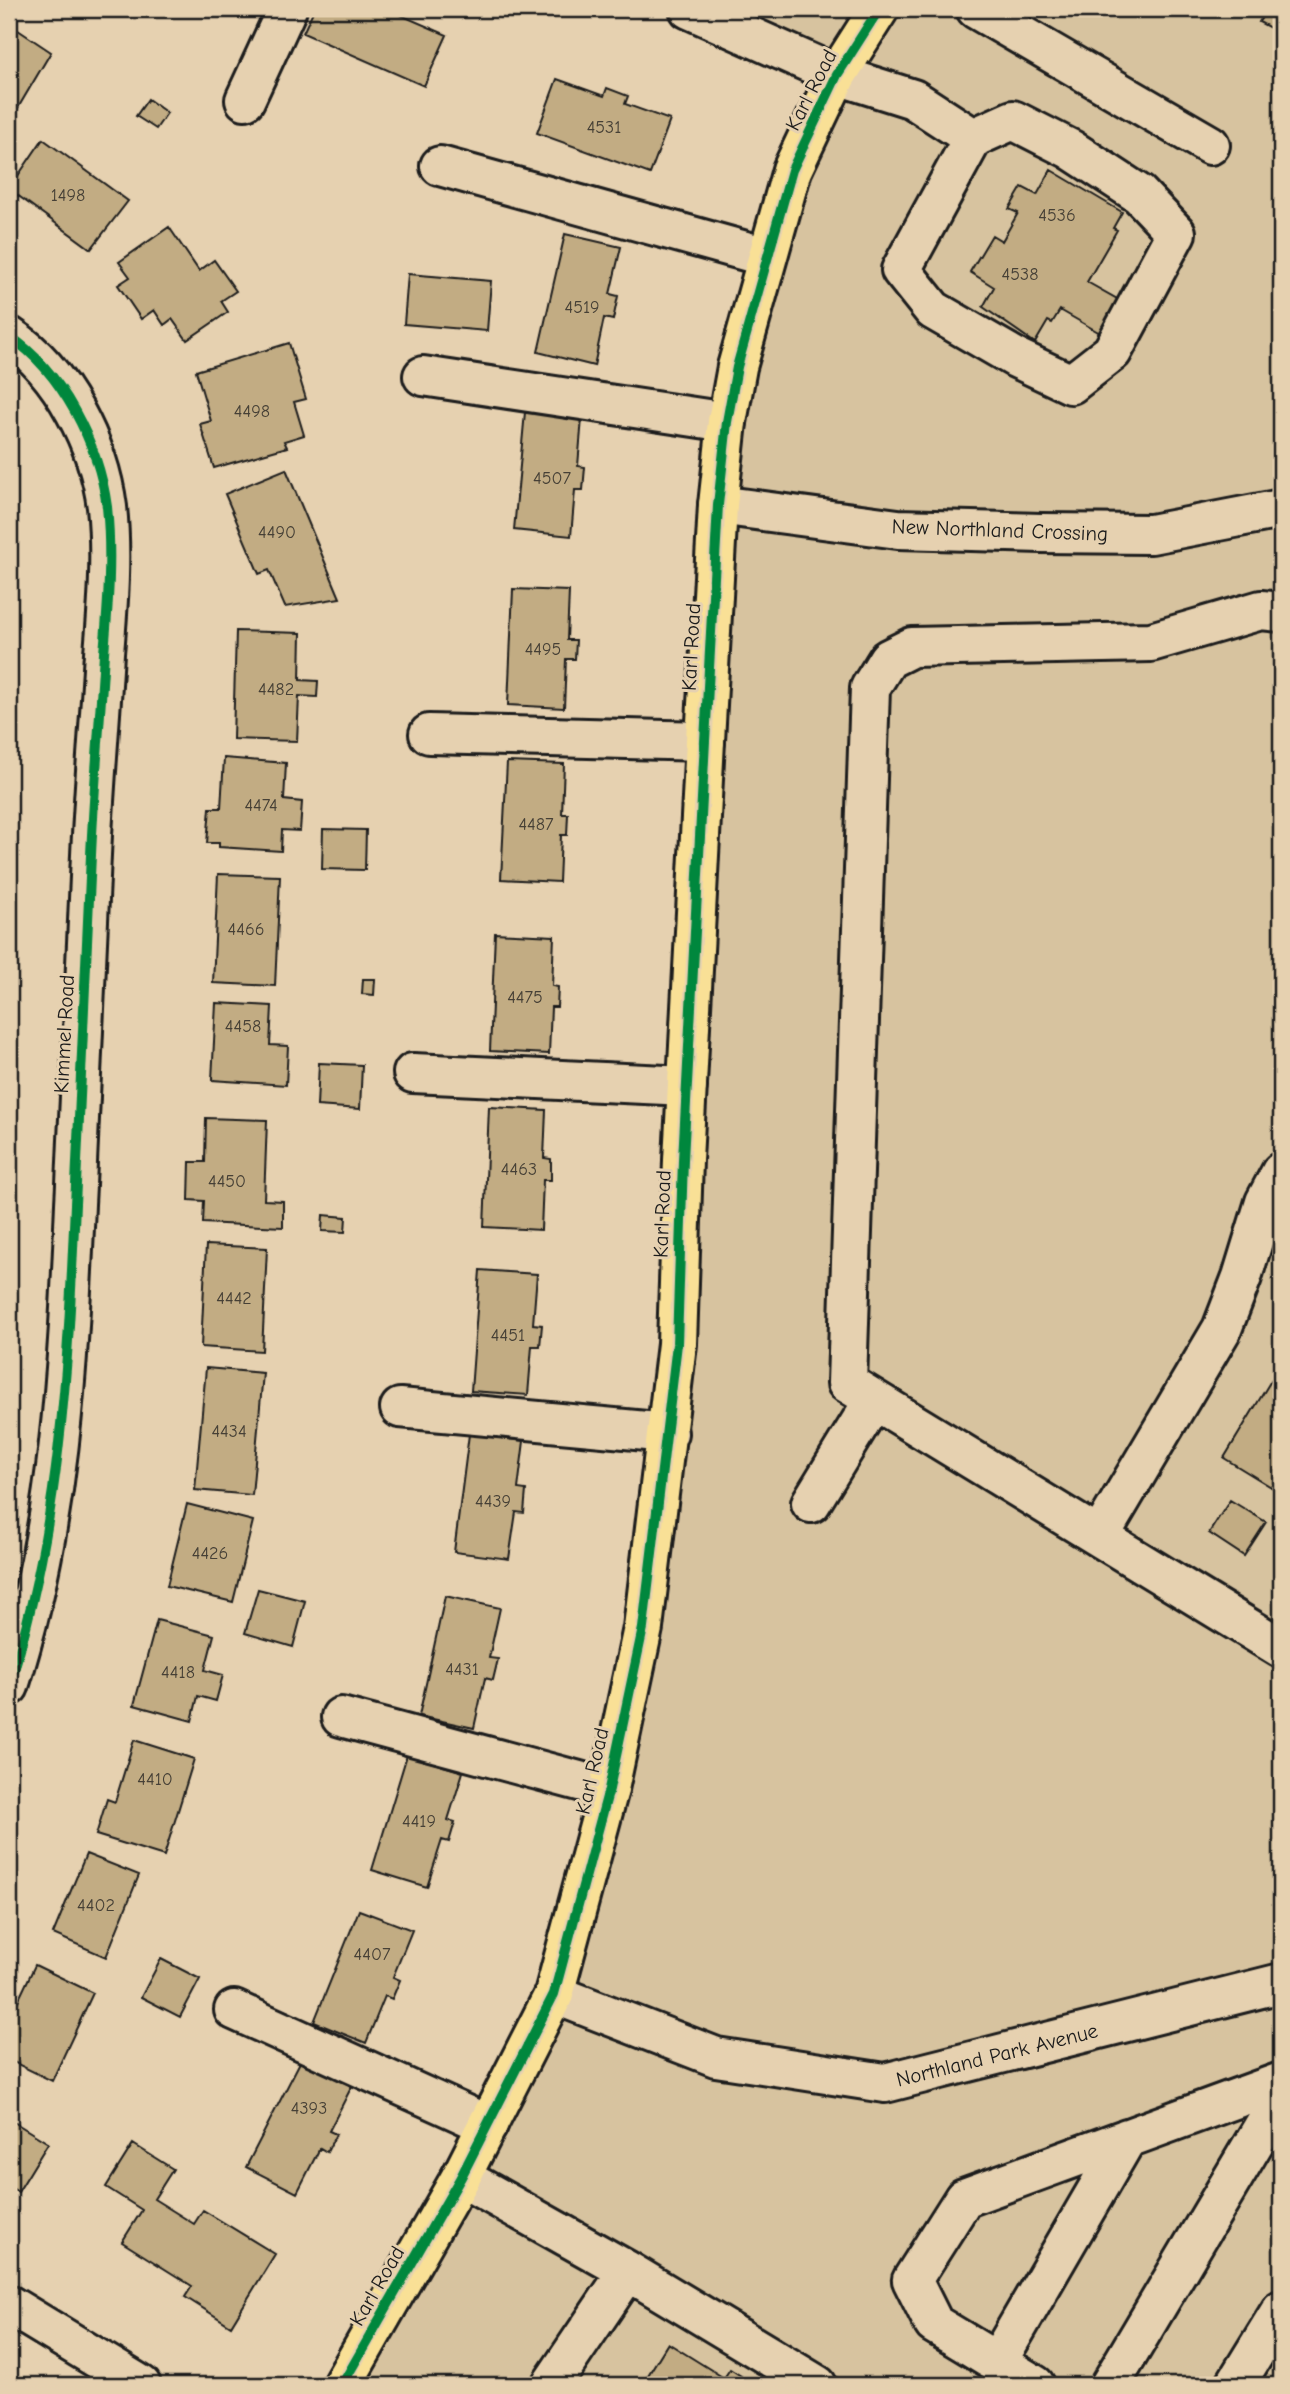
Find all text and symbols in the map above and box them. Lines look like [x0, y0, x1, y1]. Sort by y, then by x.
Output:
street label: Karl Road [780, 45, 842, 135]
house number: 4531 [587, 117, 621, 138]
house number: 1498 [51, 185, 85, 206]
house number: 4536 [1038, 205, 1076, 226]
house number: 4538 [1002, 264, 1038, 285]
house number: 4519 [564, 297, 600, 318]
house number: 4498 [234, 401, 270, 422]
house number: 4507 [533, 468, 571, 489]
street label: New Northland Crossing [891, 514, 1109, 546]
house number: 4490 [258, 522, 296, 543]
street label: Karl Road [677, 602, 705, 692]
house number: 4495 [525, 639, 561, 660]
house number: 4482 [258, 679, 294, 700]
house number: 4474 [244, 795, 278, 816]
house number: 4487 [518, 814, 554, 835]
house number: 4466 [228, 919, 264, 940]
street label: Kimmel Road [49, 974, 79, 1094]
house number: 4475 [507, 987, 543, 1008]
house number: 4458 [225, 1016, 261, 1037]
house number: 4463 [501, 1159, 537, 1180]
street label: Karl Road [648, 1170, 676, 1258]
house number: 4450 [208, 1171, 246, 1192]
house number: 4442 [216, 1288, 252, 1309]
house number: 4451 [491, 1325, 525, 1346]
house number: 4434 [211, 1421, 247, 1442]
house number: 4439 [475, 1491, 511, 1512]
house number: 4426 [192, 1543, 228, 1564]
house number: 4431 [445, 1659, 479, 1680]
house number: 4418 [161, 1662, 195, 1683]
street label: Karl Road [570, 1725, 614, 1817]
house number: 4410 [137, 1769, 173, 1790]
house number: 4419 [402, 1811, 436, 1832]
house number: 4402 [77, 1895, 115, 1916]
house number: 4407 [354, 1944, 391, 1965]
street label: Northland Park Avenue [894, 2018, 1100, 2092]
house number: 4393 [291, 2098, 327, 2119]
street label: Karl Road [345, 2242, 409, 2330]

